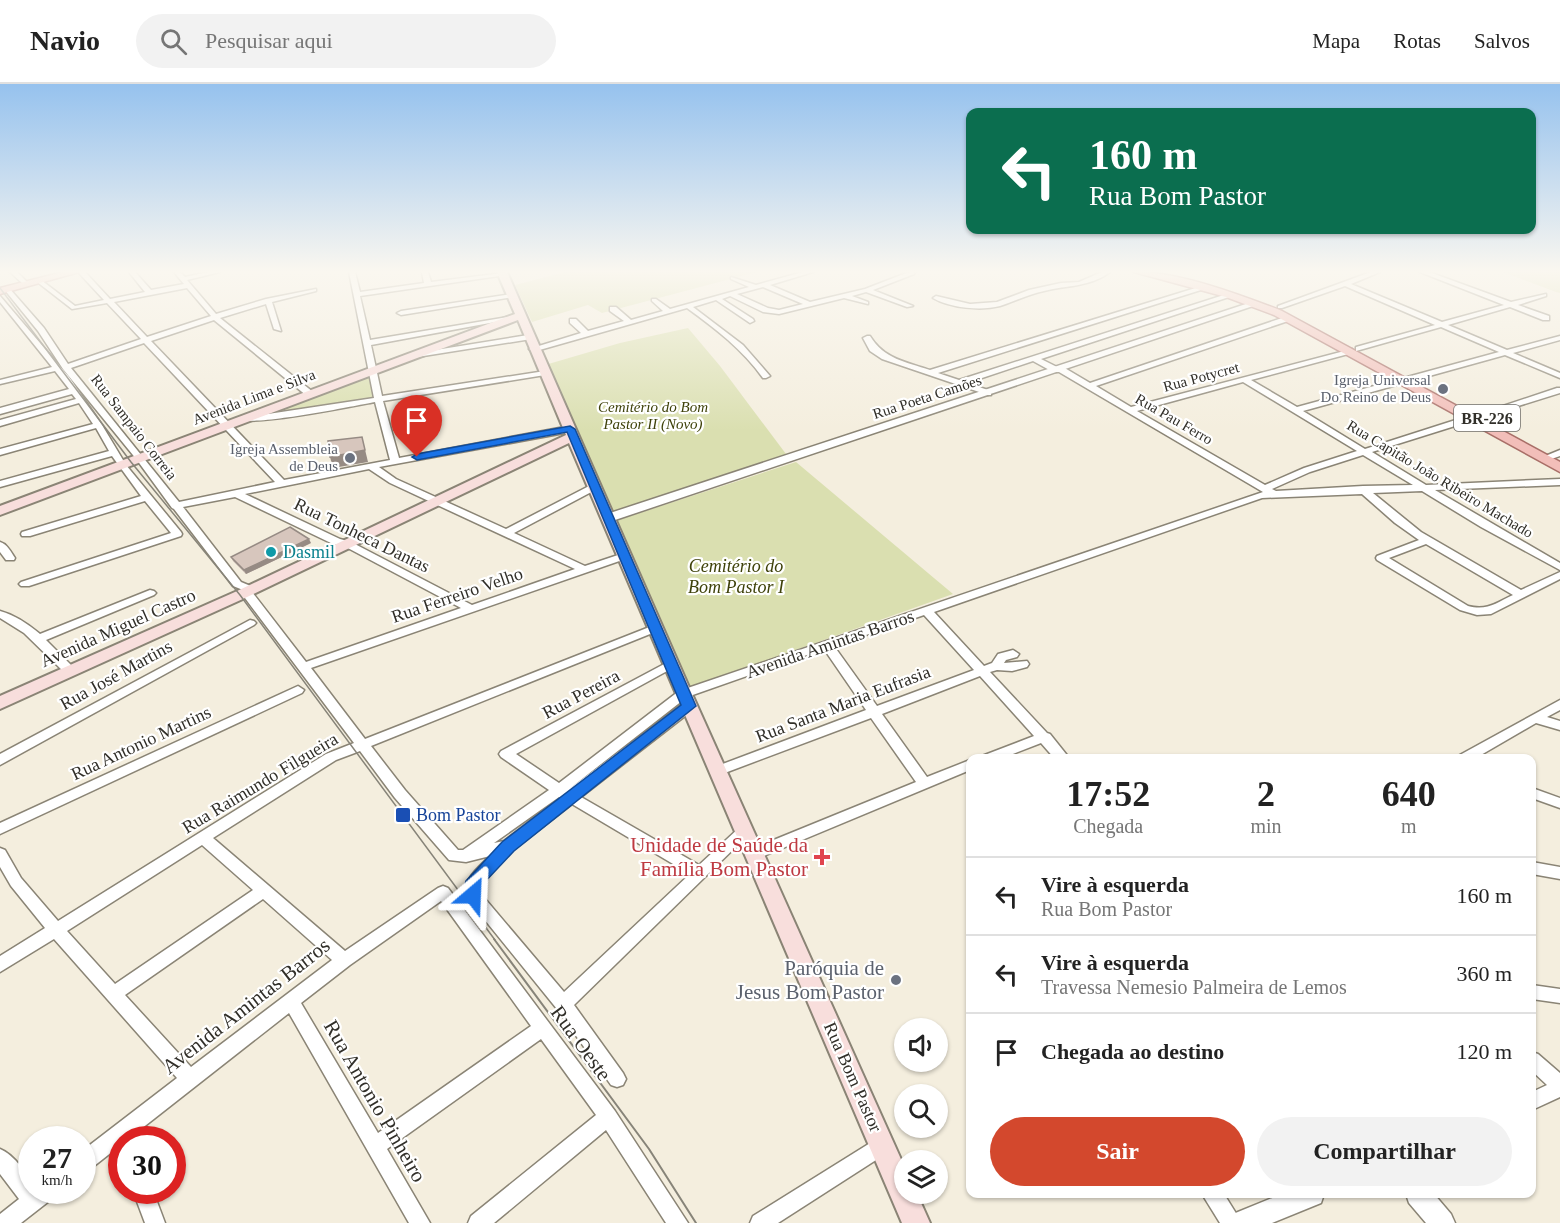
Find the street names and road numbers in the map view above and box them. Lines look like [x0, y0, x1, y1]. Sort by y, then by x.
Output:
street label: Rua Potycret [1161, 359, 1241, 395]
street label: Avenida Lima e Silva [190, 366, 318, 428]
street label: Rua Sampaio Correia [88, 371, 180, 483]
street label: Rua Poeta Camões [871, 372, 984, 422]
street label: Rua Pau Ferro [1132, 390, 1216, 448]
road number: BR-226 [1454, 405, 1520, 431]
street label: Rua Capitão João Ribeiro Machado [1344, 417, 1536, 541]
street label: Rua Tonheca Dantas [291, 493, 433, 577]
street label: Rua Ferreiro Velho [389, 563, 525, 627]
street label: Avenida Miguel Castro [37, 585, 199, 671]
street label: Avenida Amintas Barros [743, 606, 917, 682]
street label: Rua José Martins [56, 636, 176, 714]
street label: Rua Santa Maria Eufrasia [753, 661, 933, 747]
street label: Rua Pereira [539, 665, 623, 723]
street label: Rua Antonio Martins [68, 702, 214, 784]
street label: Rua Raimundo Filgueira [179, 729, 341, 837]
street label: Avenida Amintas Barros [157, 933, 335, 1079]
street label: Rua Oeste [546, 1001, 616, 1085]
street label: Rua Antonio Pinheiro [319, 1016, 431, 1186]
street label: Rua Bom Pastor [820, 1019, 886, 1135]

